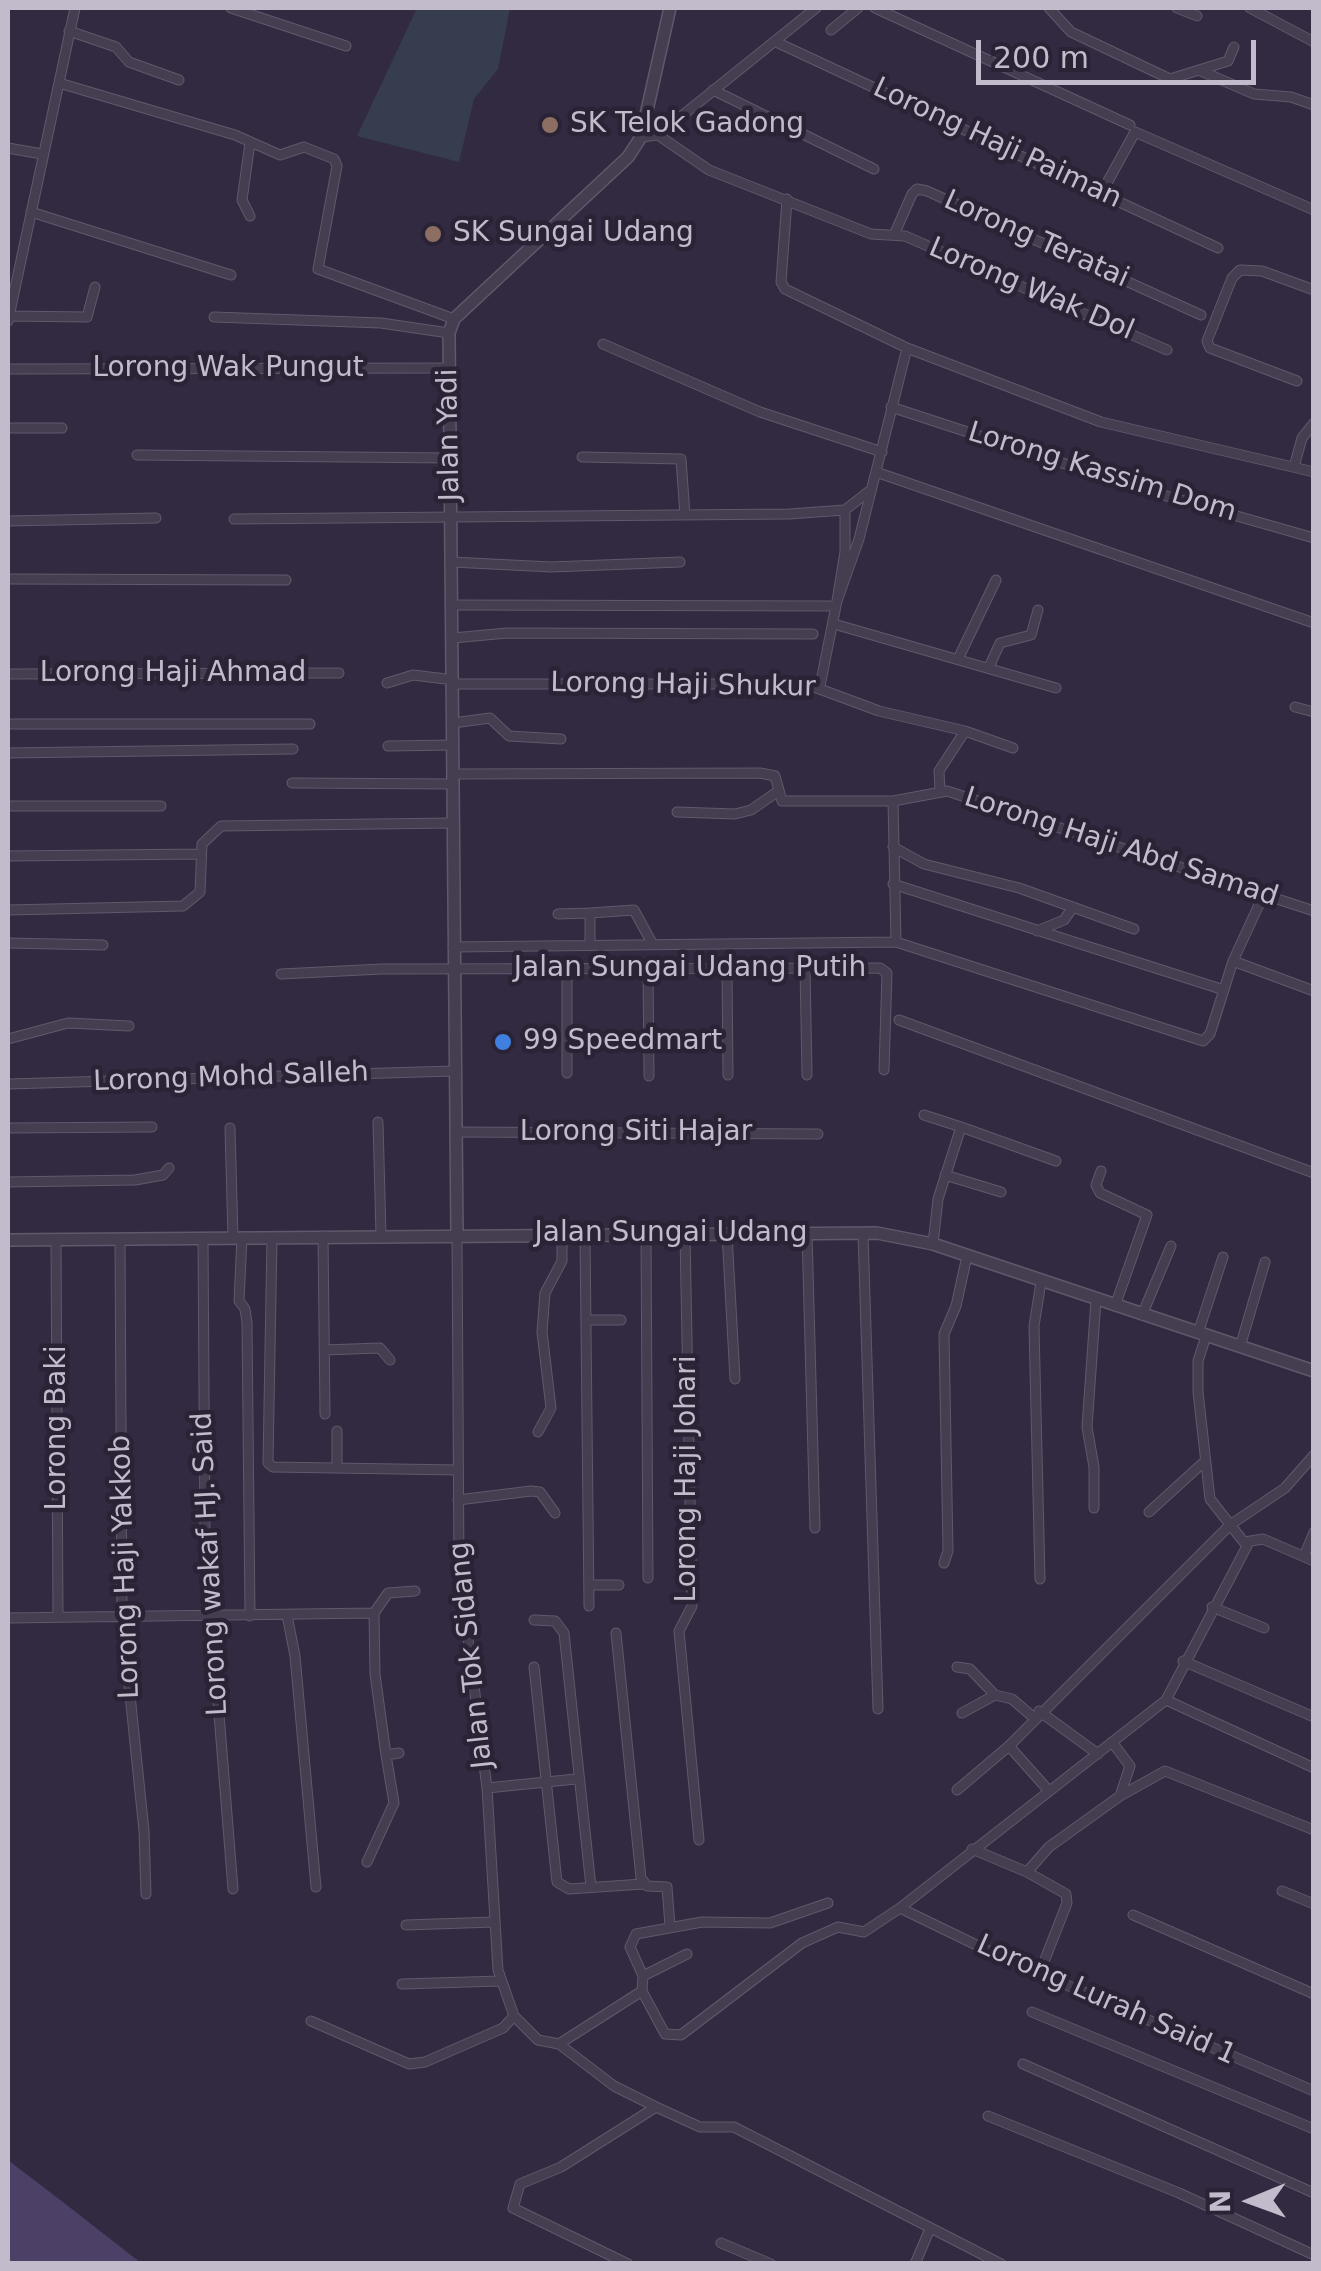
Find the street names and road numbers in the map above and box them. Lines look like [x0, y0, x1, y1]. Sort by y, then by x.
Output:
street label: Lorong Haji Paiman [868, 72, 1126, 216]
street label: Lorong Teratai [938, 184, 1134, 296]
street label: Lorong Wak Dol [923, 232, 1139, 348]
street label: Lorong Wak Pungut [92, 352, 364, 386]
street label: Jalan Yadi [432, 368, 468, 502]
street label: Lorong Kassim Dom [964, 416, 1240, 530]
street label: Lorong Haji Ahmad [40, 657, 306, 691]
street label: Lorong Haji Shukur [550, 667, 816, 705]
street label: Lorong Haji Abd Samad [960, 781, 1282, 915]
street label: Jalan Sungai Udang Putih [514, 952, 866, 986]
street label: Lorong Mohd Salleh [93, 1056, 369, 1100]
street label: Lorong Siti Hajar [520, 1116, 752, 1150]
street label: Jalan Sungai Udang [535, 1217, 807, 1251]
street label: Lorong Baki [41, 1345, 75, 1511]
street label: Lorong Haji Johari [671, 1356, 705, 1602]
street label: Lorong wakaf HJ. Said [186, 1411, 236, 1717]
street label: Lorong Haji Yakkob [105, 1434, 147, 1700]
street label: Jalan Tok Sidang [443, 1540, 501, 1770]
street label: Lorong Lurah Said 1 [971, 1929, 1241, 2073]

